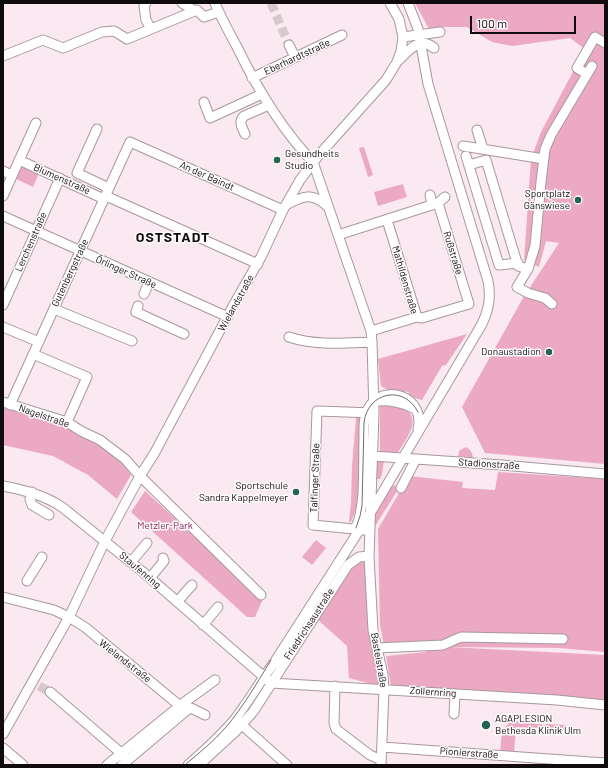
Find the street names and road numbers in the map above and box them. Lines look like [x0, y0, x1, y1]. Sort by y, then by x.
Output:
street label: Eberhardtstraße [262, 36, 332, 78]
street label: An der Baindt [178, 159, 236, 193]
street label: Blumenstraße [32, 161, 92, 197]
street label: Lerchenstraße [13, 210, 49, 274]
street label: Rußstraße [441, 230, 465, 276]
street label: Gutenbergstraße [49, 237, 91, 309]
street label: Mathildenstraße [390, 245, 420, 315]
street label: Örlinger Straße [94, 253, 158, 291]
street label: Wielandstraße [216, 273, 256, 333]
street label: Nagelstraße [17, 402, 71, 430]
street label: Talfinger Straße [308, 443, 322, 513]
street label: Stadionstraße [458, 456, 520, 472]
street label: Staufenring [117, 549, 163, 591]
street label: Friedrichsaustraße [281, 586, 337, 662]
street label: Basteistraße [368, 632, 390, 688]
street label: Wielandstraße [97, 637, 153, 685]
street label: Zollernring [409, 684, 457, 700]
street label: Pionierstraße [439, 745, 499, 761]

